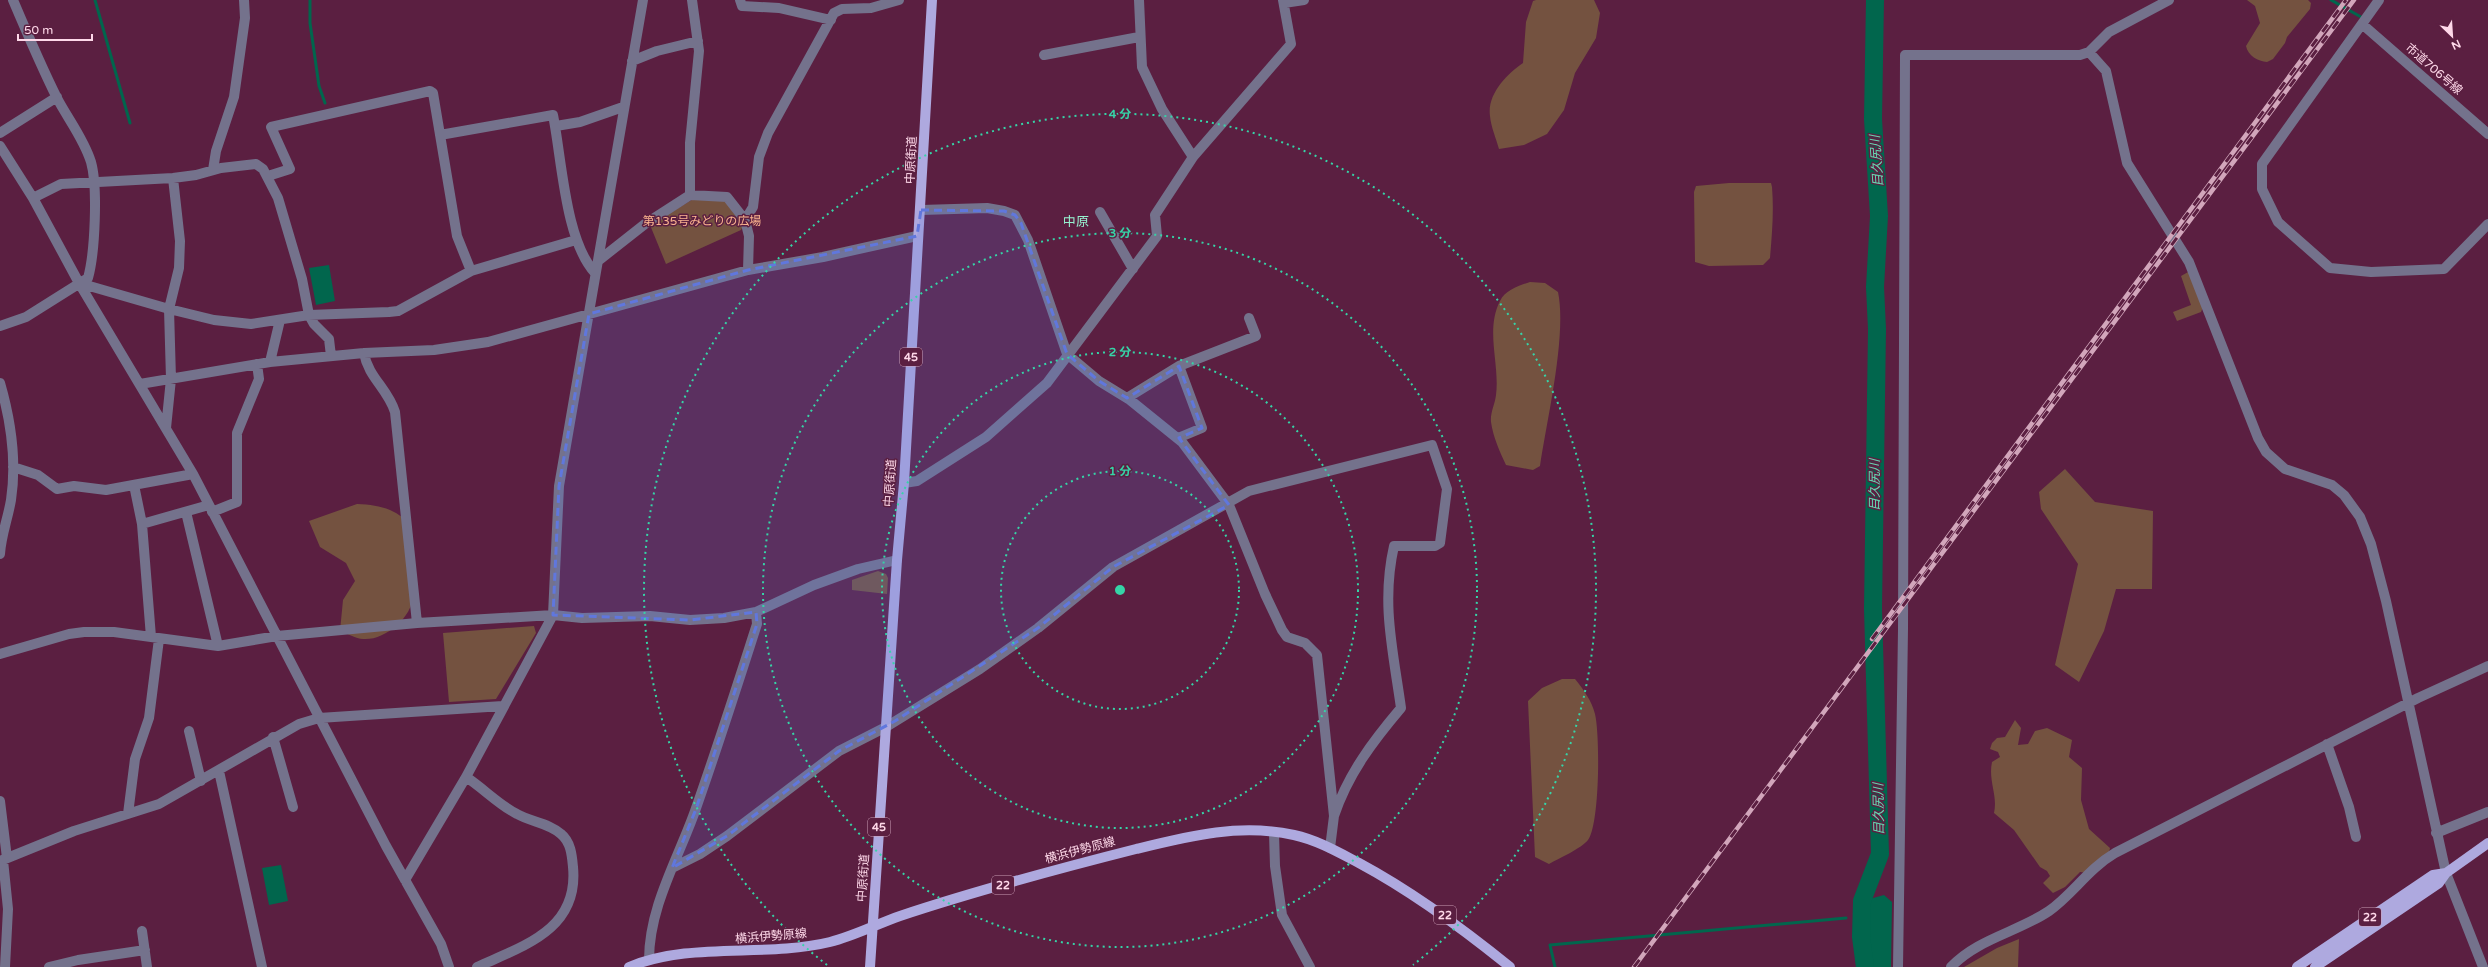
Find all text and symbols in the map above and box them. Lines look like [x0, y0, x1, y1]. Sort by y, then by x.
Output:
scale bar [18, 16, 92, 42]
north arrow [2432, 16, 2472, 56]
text: 50 m [24, 23, 53, 37]
text: N [2449, 37, 2463, 52]
street label: 市道706号線 [2403, 41, 2465, 97]
text: 4 分 [1109, 107, 1131, 121]
water label: 目久尻川 [1867, 132, 1887, 187]
street label: 中原街道 [903, 136, 919, 184]
park label: 第135号みどりの広場 [643, 214, 761, 228]
district label: 中原 [1063, 214, 1089, 230]
text: 3 分 [1109, 226, 1131, 240]
text: 2 分 [1109, 345, 1131, 359]
road number: 45 [900, 348, 922, 366]
water label: 目久尻川 [1867, 457, 1883, 511]
street label: 中原街道 [881, 459, 899, 507]
text: 1 分 [1109, 464, 1131, 478]
centre of rings [1113, 583, 1127, 597]
water label: 目久尻川 [1871, 781, 1887, 835]
road number: 45 [868, 818, 890, 836]
street label: 横浜伊勢原線 [1043, 834, 1117, 866]
street label: 中原街道 [854, 854, 872, 902]
road number: 22 [992, 876, 1014, 894]
road number: 22 [1434, 906, 1456, 924]
road number: 22 [2359, 908, 2381, 926]
street label: 横浜伊勢原線 [735, 926, 807, 946]

